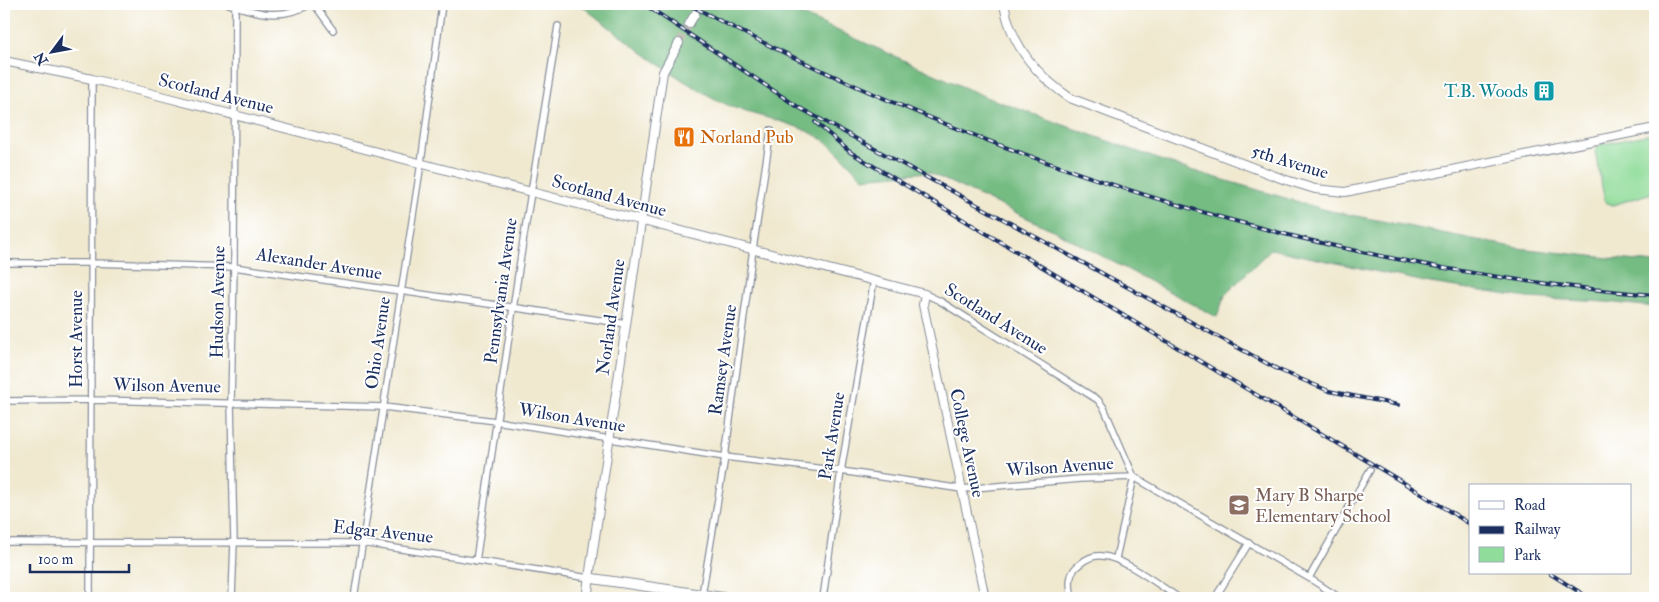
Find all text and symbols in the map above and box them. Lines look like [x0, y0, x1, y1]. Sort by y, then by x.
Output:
north arrow [28, 28, 78, 78]
text: N [31, 48, 52, 69]
street label: Scotland Avenue [156, 69, 276, 120]
building icon: T.B. Woods [1532, 79, 1556, 103]
place label: T.B. Woods [1444, 80, 1528, 103]
restaurant icon: Norland Pub [672, 125, 696, 149]
place label: Norland Pub [700, 126, 794, 149]
street label: 5th Avenue [1249, 139, 1332, 185]
street label: Scotland Avenue [549, 170, 669, 222]
street label: Pennsylvania Avenue [479, 216, 523, 365]
street label: Alexander Avenue [253, 243, 384, 285]
street label: Hudson Avenue [206, 245, 230, 359]
street label: Norland Avenue [591, 257, 631, 377]
street label: Scotland Avenue [940, 278, 1052, 360]
street label: Horst Avenue [65, 290, 88, 388]
street label: Ohio Avenue [360, 295, 396, 391]
street label: Ramsey Avenue [704, 303, 742, 417]
street label: Wilson Avenue [112, 374, 222, 398]
street label: College Avenue [944, 386, 990, 500]
street label: Park Avenue [814, 390, 850, 482]
street label: Wilson Avenue [516, 398, 627, 438]
street label: Wilson Avenue [1004, 452, 1115, 482]
place label: Mary B Sharpe Elementary School [1255, 484, 1391, 528]
legend [1469, 484, 1632, 574]
school or university icon: Mary B Sharpe Elementary School [1227, 493, 1251, 517]
text: Road [1514, 496, 1546, 515]
street label: Edgar Avenue [332, 515, 435, 549]
text: Railway [1514, 520, 1561, 539]
scale bar [30, 542, 129, 574]
text: Park [1514, 546, 1541, 565]
text: 100 m [38, 550, 74, 569]

